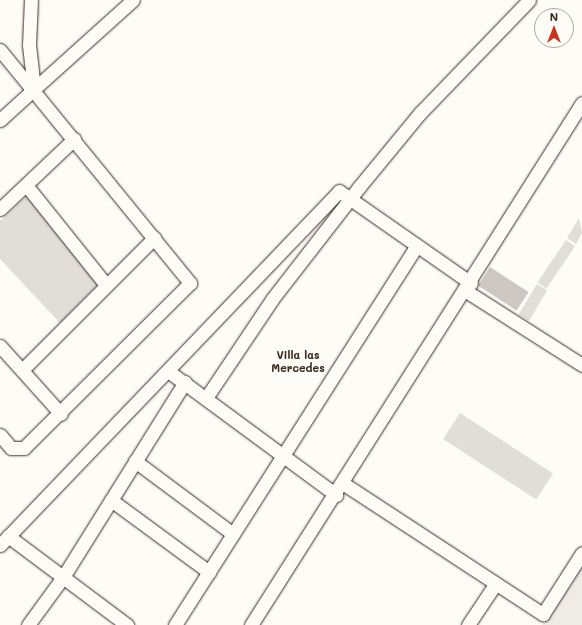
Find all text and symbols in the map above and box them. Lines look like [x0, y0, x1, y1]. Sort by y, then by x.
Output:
north arrow [534, 8, 574, 48]
text: N [550, 9, 558, 24]
district label: Villa las Mercedes [271, 349, 325, 375]

